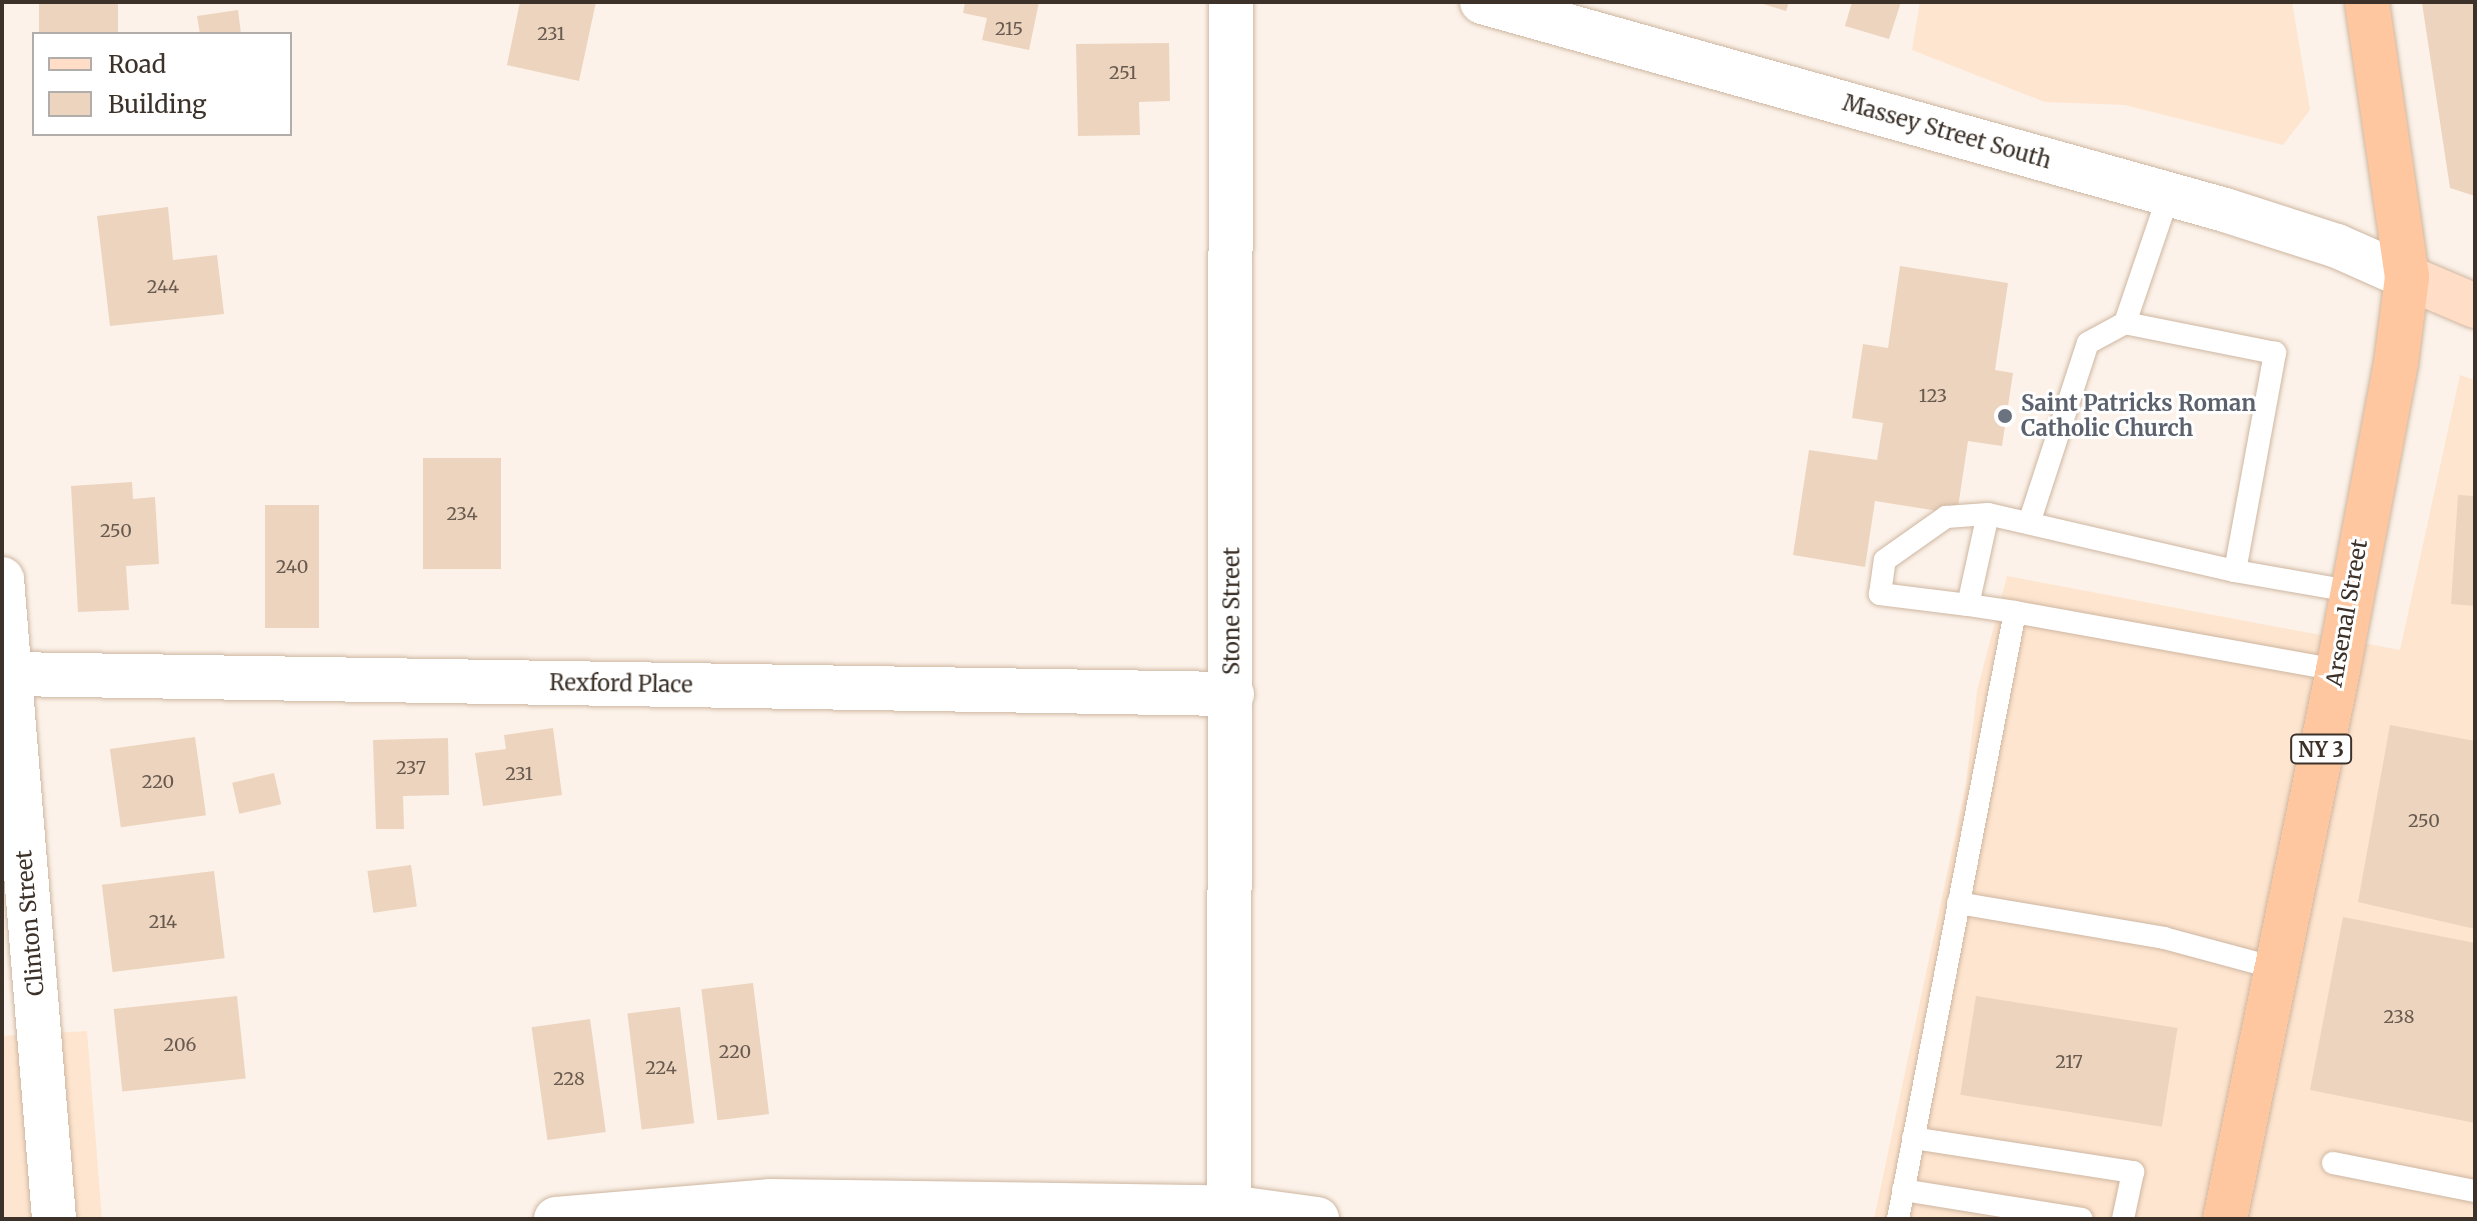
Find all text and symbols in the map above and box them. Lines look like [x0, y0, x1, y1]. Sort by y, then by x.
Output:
house number: 215 [995, 18, 1023, 40]
house number: 231 [537, 23, 565, 45]
legend [32, 32, 292, 136]
text: Road [108, 49, 166, 80]
house number: 251 [1109, 62, 1137, 84]
text: Building [108, 89, 207, 120]
street label: Massey Street South [1840, 90, 2054, 174]
house number: 244 [147, 276, 179, 298]
house number: 123 [1919, 385, 1947, 407]
place label: Saint Patricks Roman Catholic Church [2021, 390, 2256, 442]
marker: Saint Patricks Roman Catholic Church [1996, 407, 2014, 425]
house number: 234 [446, 503, 478, 525]
house number: 250 [100, 520, 132, 542]
street label: Arsenal Street [2321, 537, 2373, 689]
street label: Stone Street [1219, 547, 1245, 675]
house number: 240 [276, 556, 308, 578]
street label: Rexford Place [549, 670, 693, 698]
road number: NY 3 [2289, 733, 2353, 765]
house number: 237 [396, 757, 426, 779]
house number: 231 [505, 763, 533, 785]
house number: 220 [142, 771, 174, 793]
house number: 250 [2408, 810, 2440, 832]
street label: Clinton Street [10, 849, 50, 997]
house number: 214 [149, 911, 177, 933]
house number: 238 [2384, 1006, 2414, 1028]
house number: 206 [164, 1034, 196, 1056]
house number: 220 [719, 1041, 751, 1063]
house number: 217 [2055, 1051, 2083, 1073]
house number: 224 [645, 1057, 677, 1079]
house number: 228 [553, 1068, 585, 1090]

